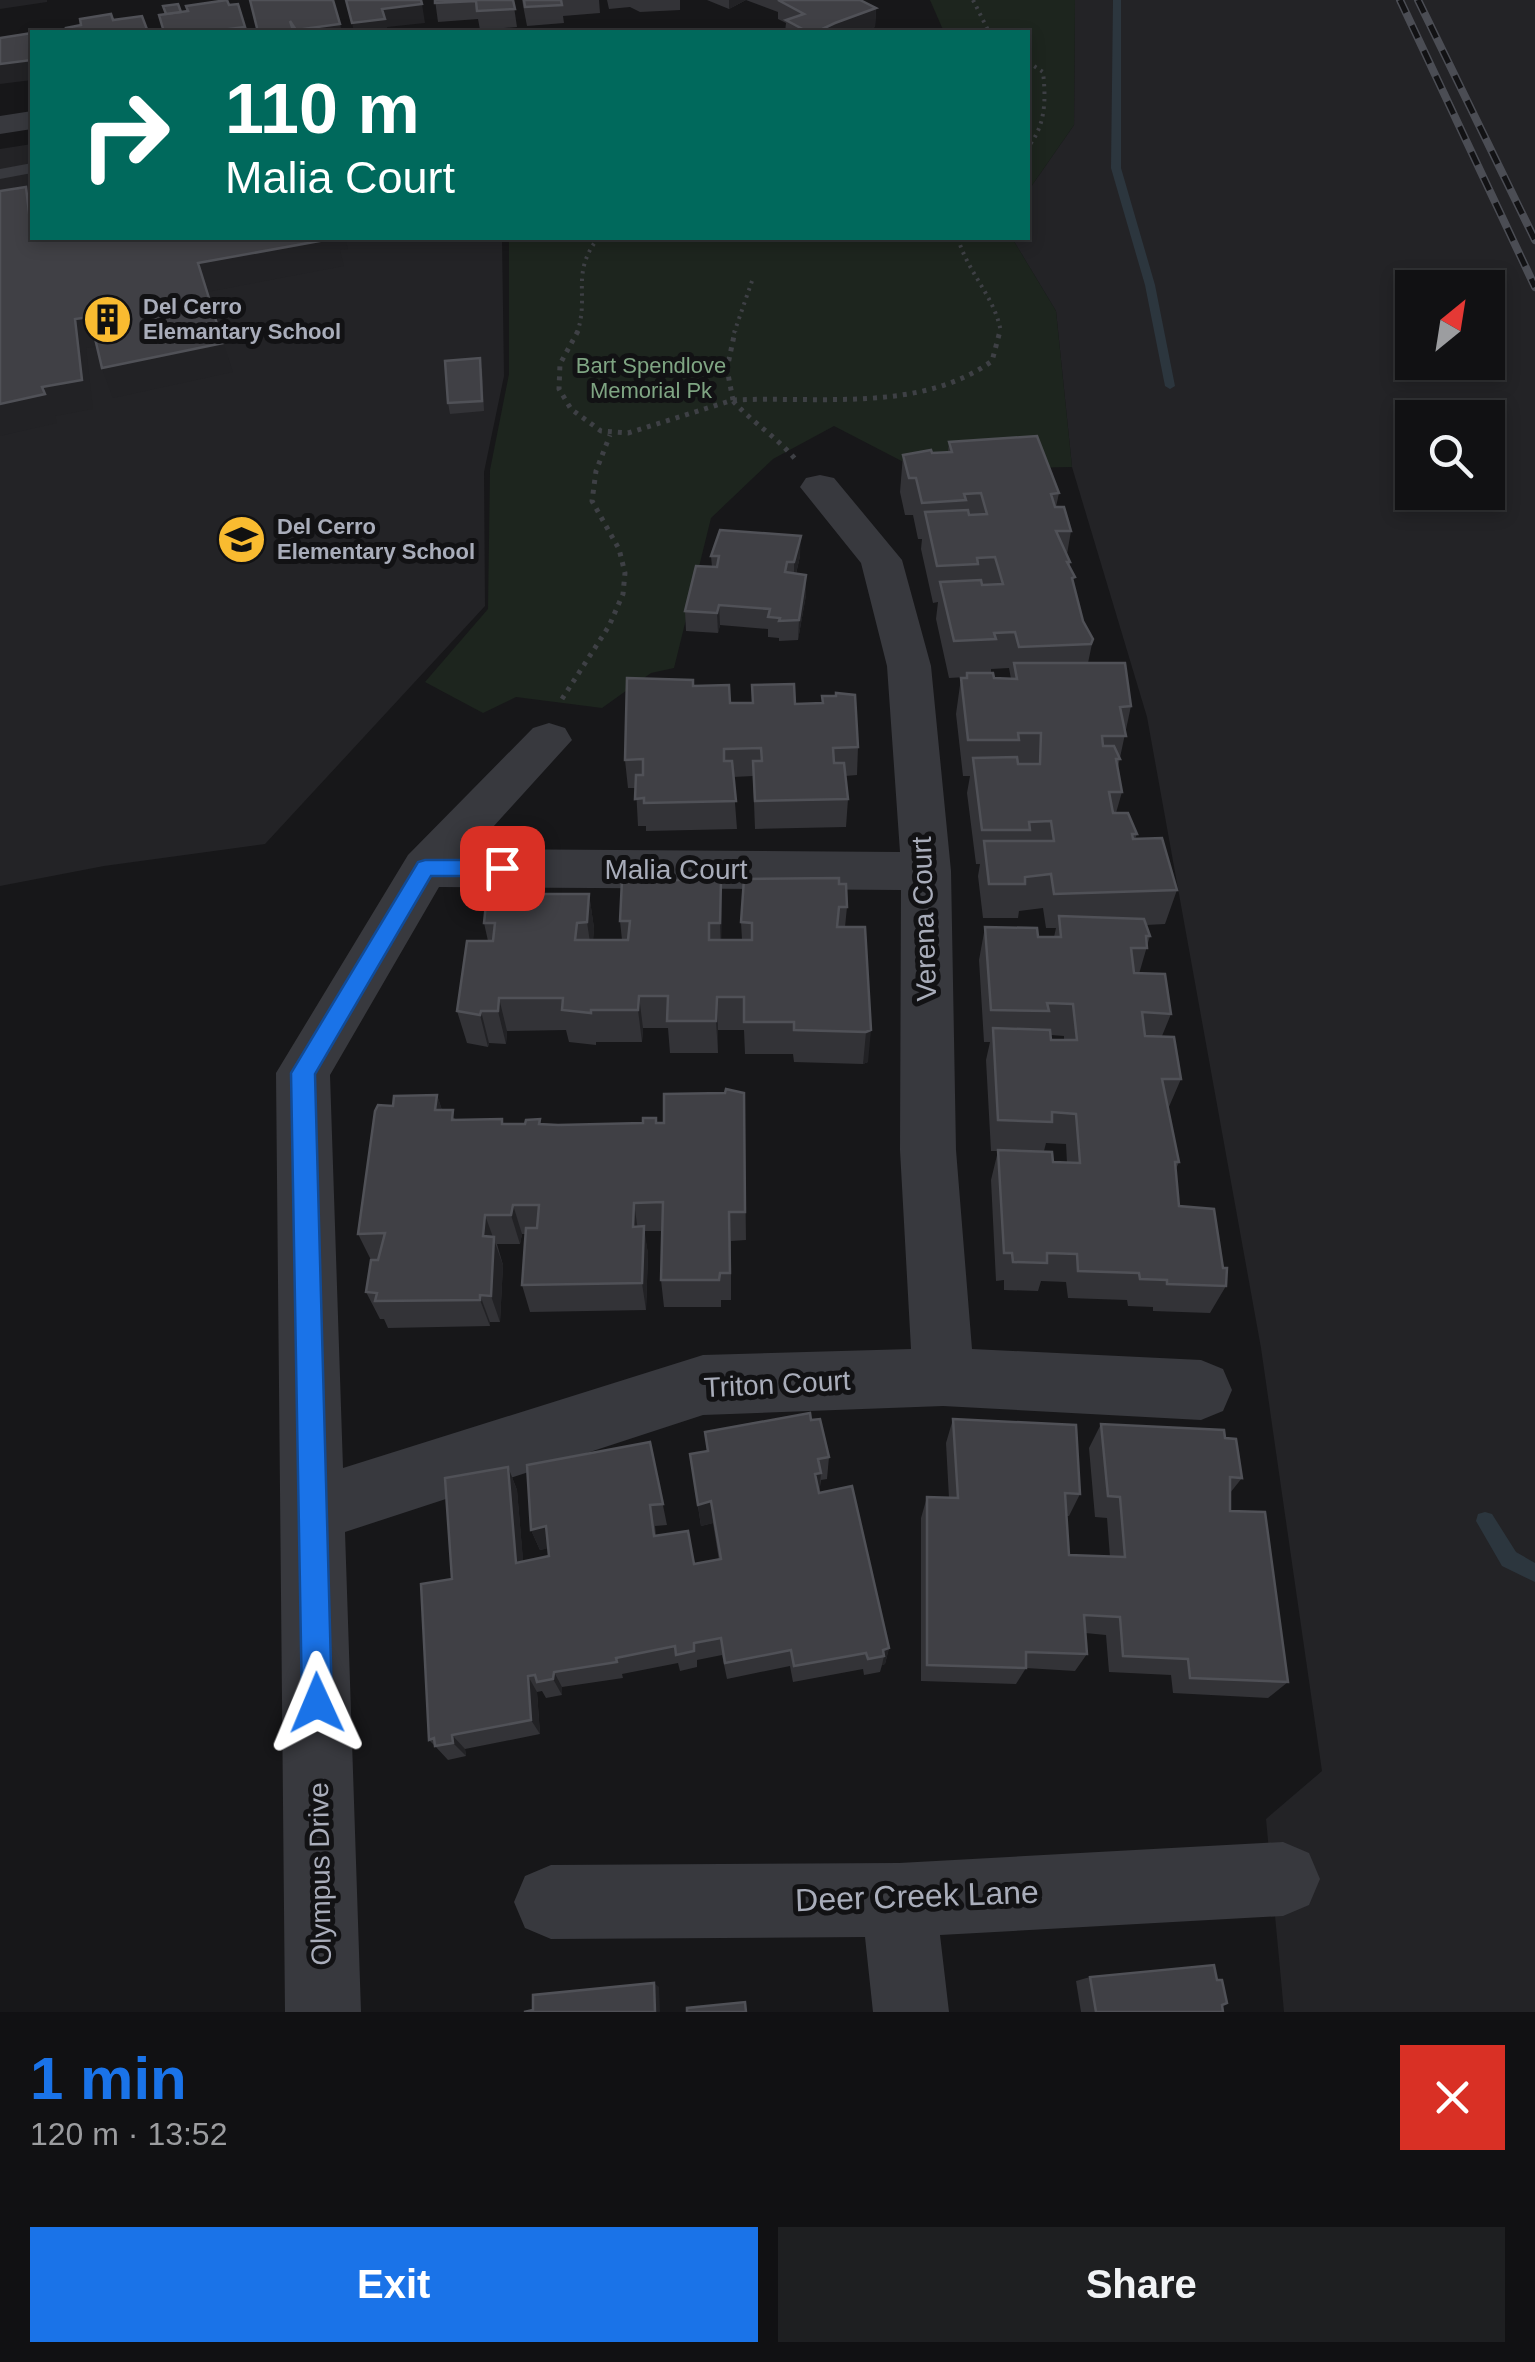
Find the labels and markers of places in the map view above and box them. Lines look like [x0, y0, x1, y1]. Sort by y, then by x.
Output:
building icon: Del Cerro Elemantary School [82, 293, 134, 345]
place label: Del Cerro Elemantary School [143, 294, 341, 344]
school or university icon: Del Cerro Elementary School [216, 513, 268, 565]
place label: Del Cerro Elementary School [277, 514, 475, 564]
pin [460, 826, 545, 911]

